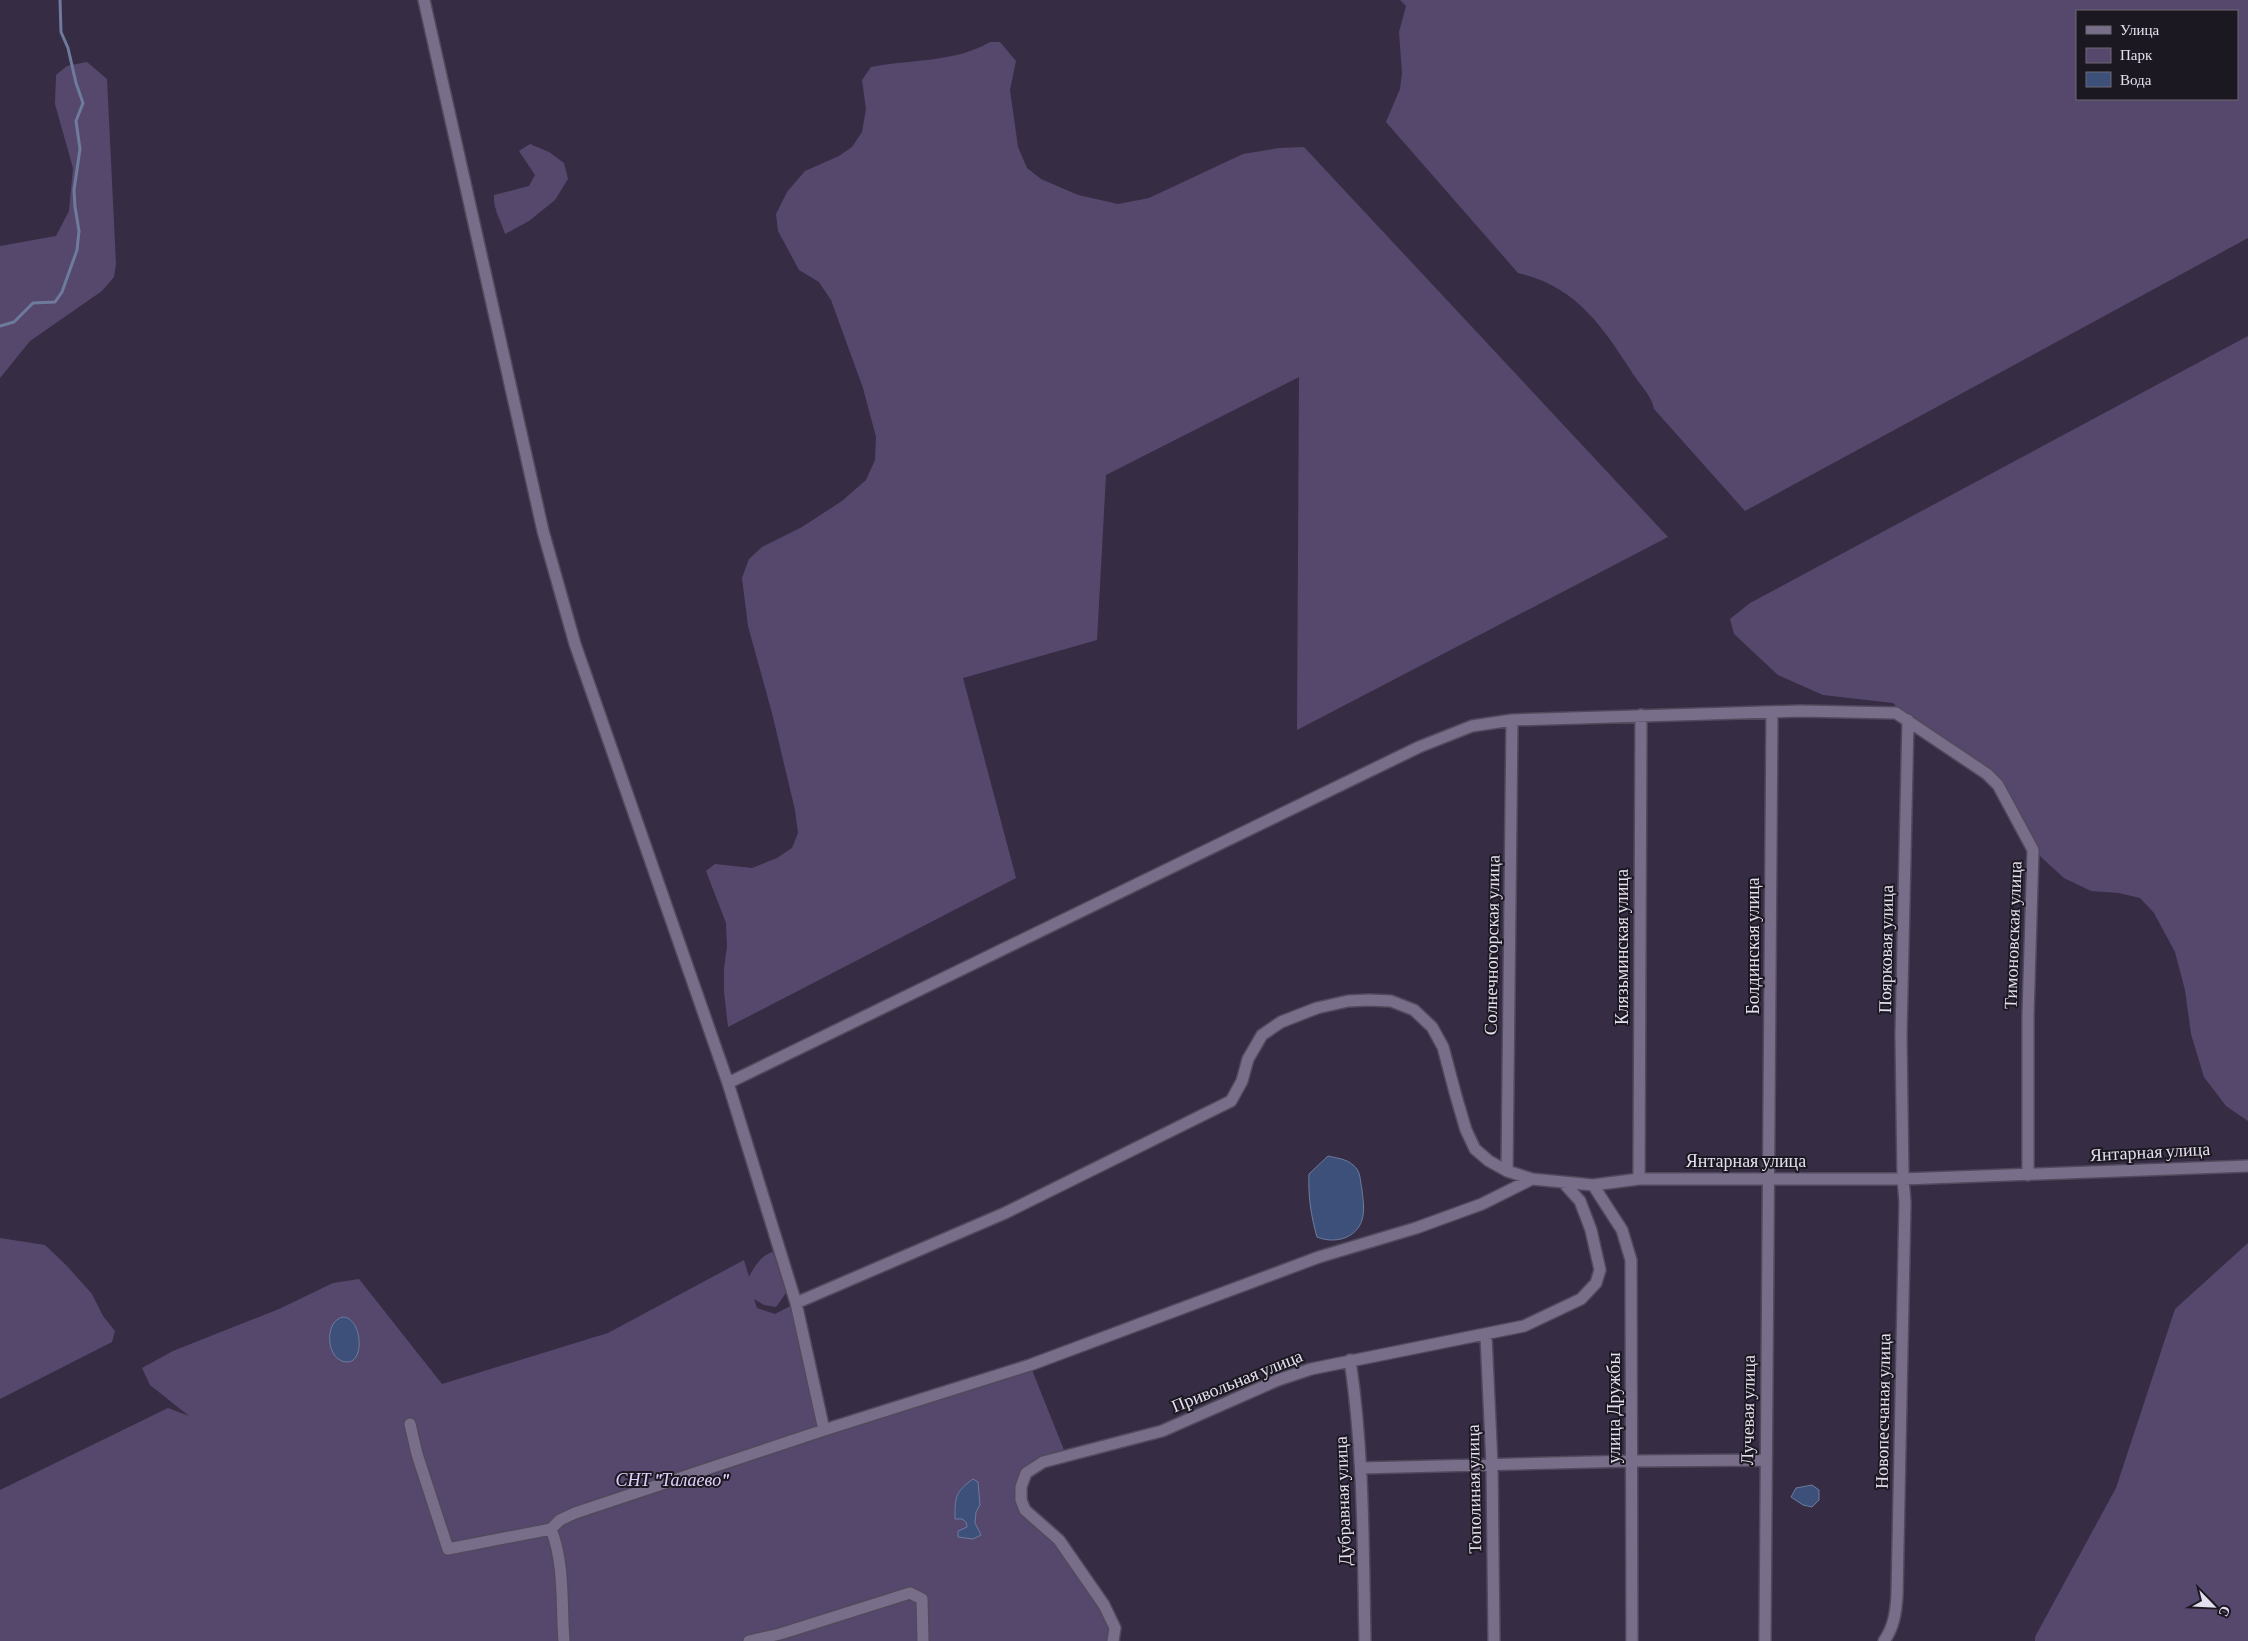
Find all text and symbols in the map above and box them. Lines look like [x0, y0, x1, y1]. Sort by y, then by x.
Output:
legend [2076, 10, 2238, 100]
text: Улица [2120, 22, 2159, 38]
text: Парк [2120, 47, 2153, 63]
text: Вода [2120, 72, 2152, 88]
street label: Солнечногорская улица [1480, 855, 1504, 1035]
street label: Тимоновская улица [2000, 861, 2026, 1009]
street label: Клязьминская улица [1612, 869, 1632, 1025]
street label: Болдинская улица [1743, 877, 1763, 1015]
street label: Поярковая улица [1875, 885, 1897, 1013]
street label: Янтарная улица [2089, 1139, 2211, 1165]
street label: Янтарная улица [1686, 1151, 1806, 1171]
street label: Новопесчаная улица [1872, 1333, 1894, 1489]
street label: Привольная улица [1168, 1346, 1306, 1416]
street label: улица Дружбы [1604, 1352, 1624, 1464]
street label: Лучевая улица [1737, 1355, 1759, 1465]
street label: Тополиная улица [1463, 1424, 1485, 1554]
street label: Дубравная улица [1331, 1436, 1355, 1566]
park label: СНТ "Талаево" [616, 1470, 729, 1490]
north arrow [2188, 1581, 2238, 1631]
text: С [2216, 1603, 2234, 1619]

